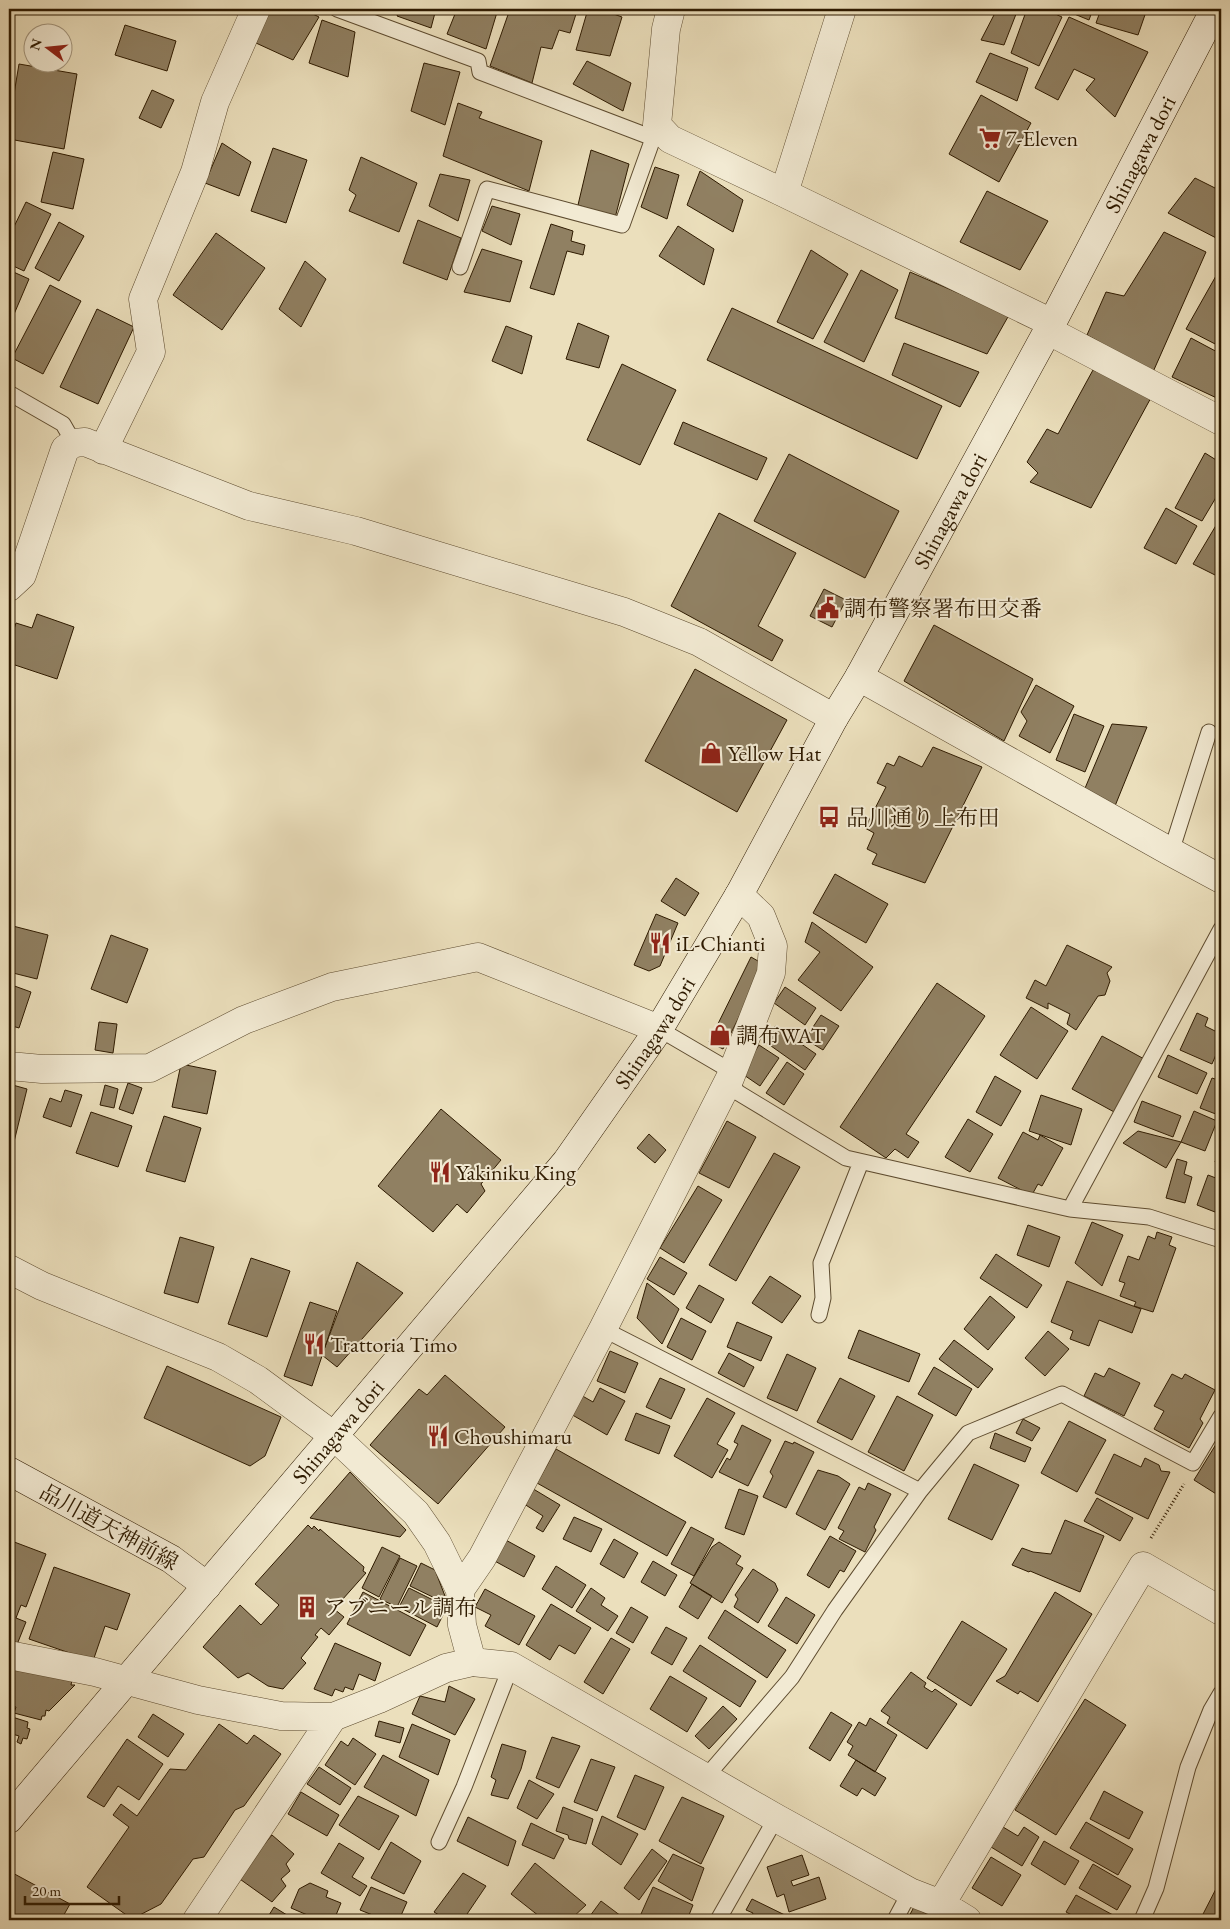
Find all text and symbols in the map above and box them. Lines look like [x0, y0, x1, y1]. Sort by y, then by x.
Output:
north arrow [22, 22, 72, 72]
text: N [25, 36, 46, 52]
street label: Shinagawa dori [1097, 91, 1182, 218]
place label: 7-Eleven [1006, 124, 1079, 153]
supermarket icon: 7-Eleven [977, 125, 1003, 151]
street label: Shinagawa dori [906, 448, 993, 574]
place label: 調布警察署布田交番 [844, 594, 1042, 623]
public building icon: 調布警察署布田交番 [815, 595, 841, 621]
place label: Yellow Hat [728, 739, 821, 768]
shop icon: Yellow Hat [698, 740, 724, 766]
place label: 品川通り上布田 [846, 803, 1000, 832]
bus stop icon: 品川通り上布田 [816, 804, 842, 830]
place label: iL-Chianti [676, 929, 765, 958]
restaurant icon: iL-Chianti [647, 930, 673, 956]
street label: Shinagawa dori [607, 971, 701, 1094]
place label: 調布WAT [736, 1021, 825, 1050]
shop icon: 調布WAT [707, 1022, 733, 1048]
place label: Yakiniku King [456, 1158, 576, 1187]
restaurant icon: Yakiniku King [427, 1159, 453, 1185]
place label: Trattoria Timo [330, 1330, 458, 1359]
restaurant icon: Trattoria Timo [301, 1331, 327, 1357]
street label: Shinagawa dori [285, 1373, 390, 1490]
place label: Choushimaru [454, 1422, 573, 1451]
restaurant icon: Choushimaru [425, 1423, 451, 1449]
street label: 品川道天神前線 [35, 1477, 183, 1577]
place label: アブニール調布 [324, 1593, 476, 1622]
building icon: アブニール調布 [294, 1594, 320, 1620]
scale bar [25, 1874, 119, 1906]
text: 20 m [32, 1881, 61, 1900]

